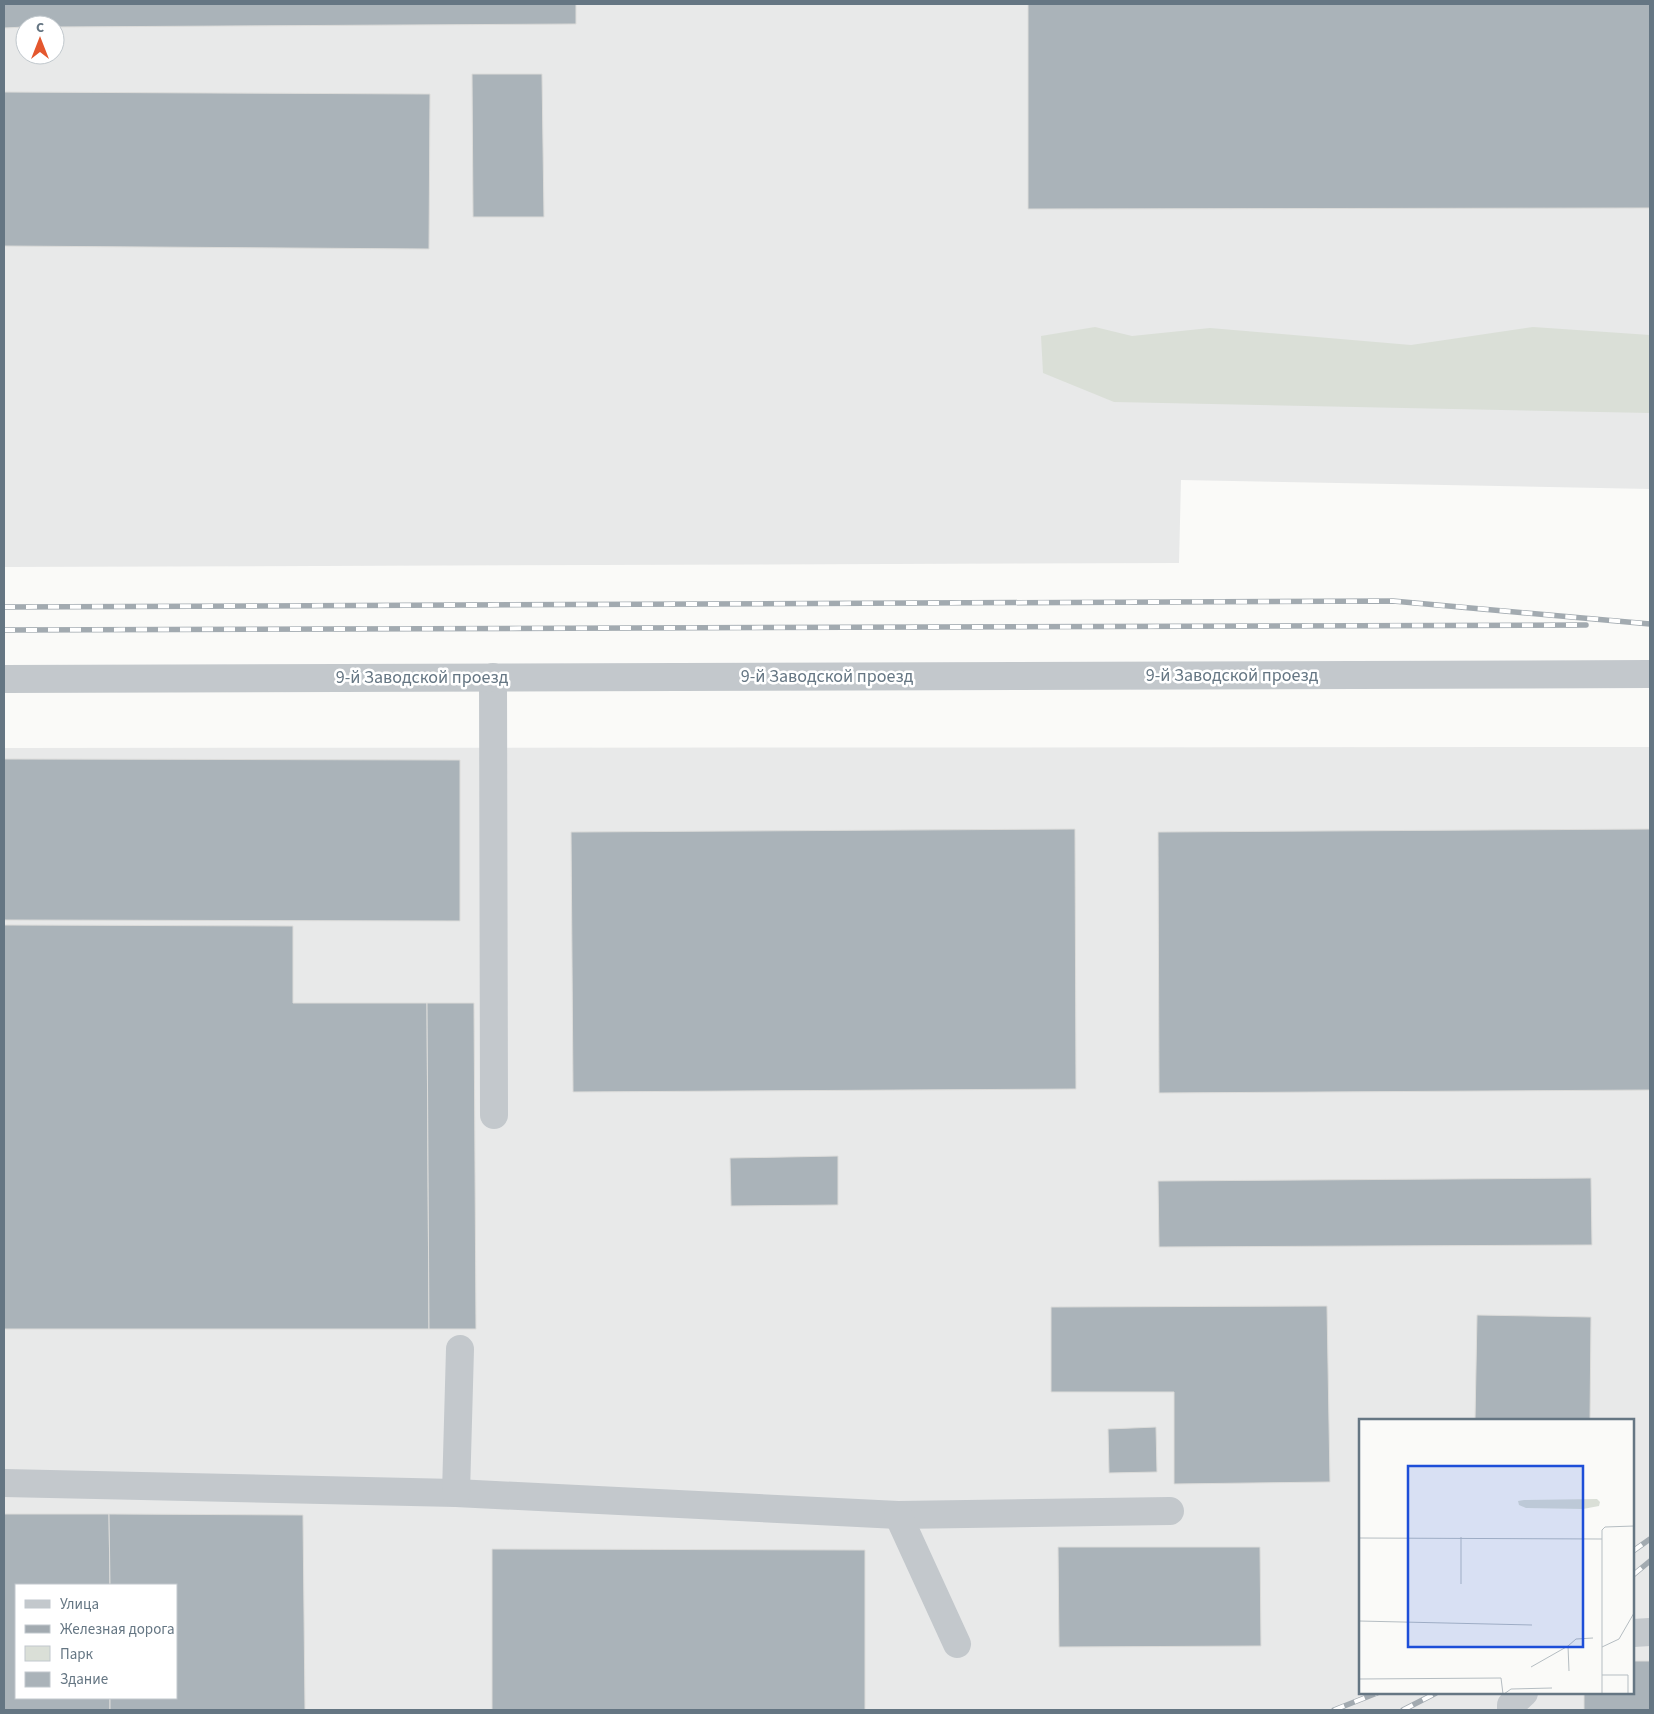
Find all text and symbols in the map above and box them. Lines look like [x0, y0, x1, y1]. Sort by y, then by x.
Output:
north arrow [15, 15, 65, 65]
text: С [36, 18, 44, 38]
street label: 9-й Заводской проезд [1146, 663, 1319, 688]
street label: 9-й Заводской проезд [741, 664, 914, 689]
street label: 9-й Заводской проезд [336, 665, 509, 690]
inset map [1359, 1419, 1634, 1694]
legend [15, 1584, 178, 1699]
text: Улица [60, 1594, 99, 1615]
text: Железная дорога [60, 1619, 175, 1640]
text: Парк [60, 1644, 94, 1665]
text: Здание [60, 1669, 108, 1690]

